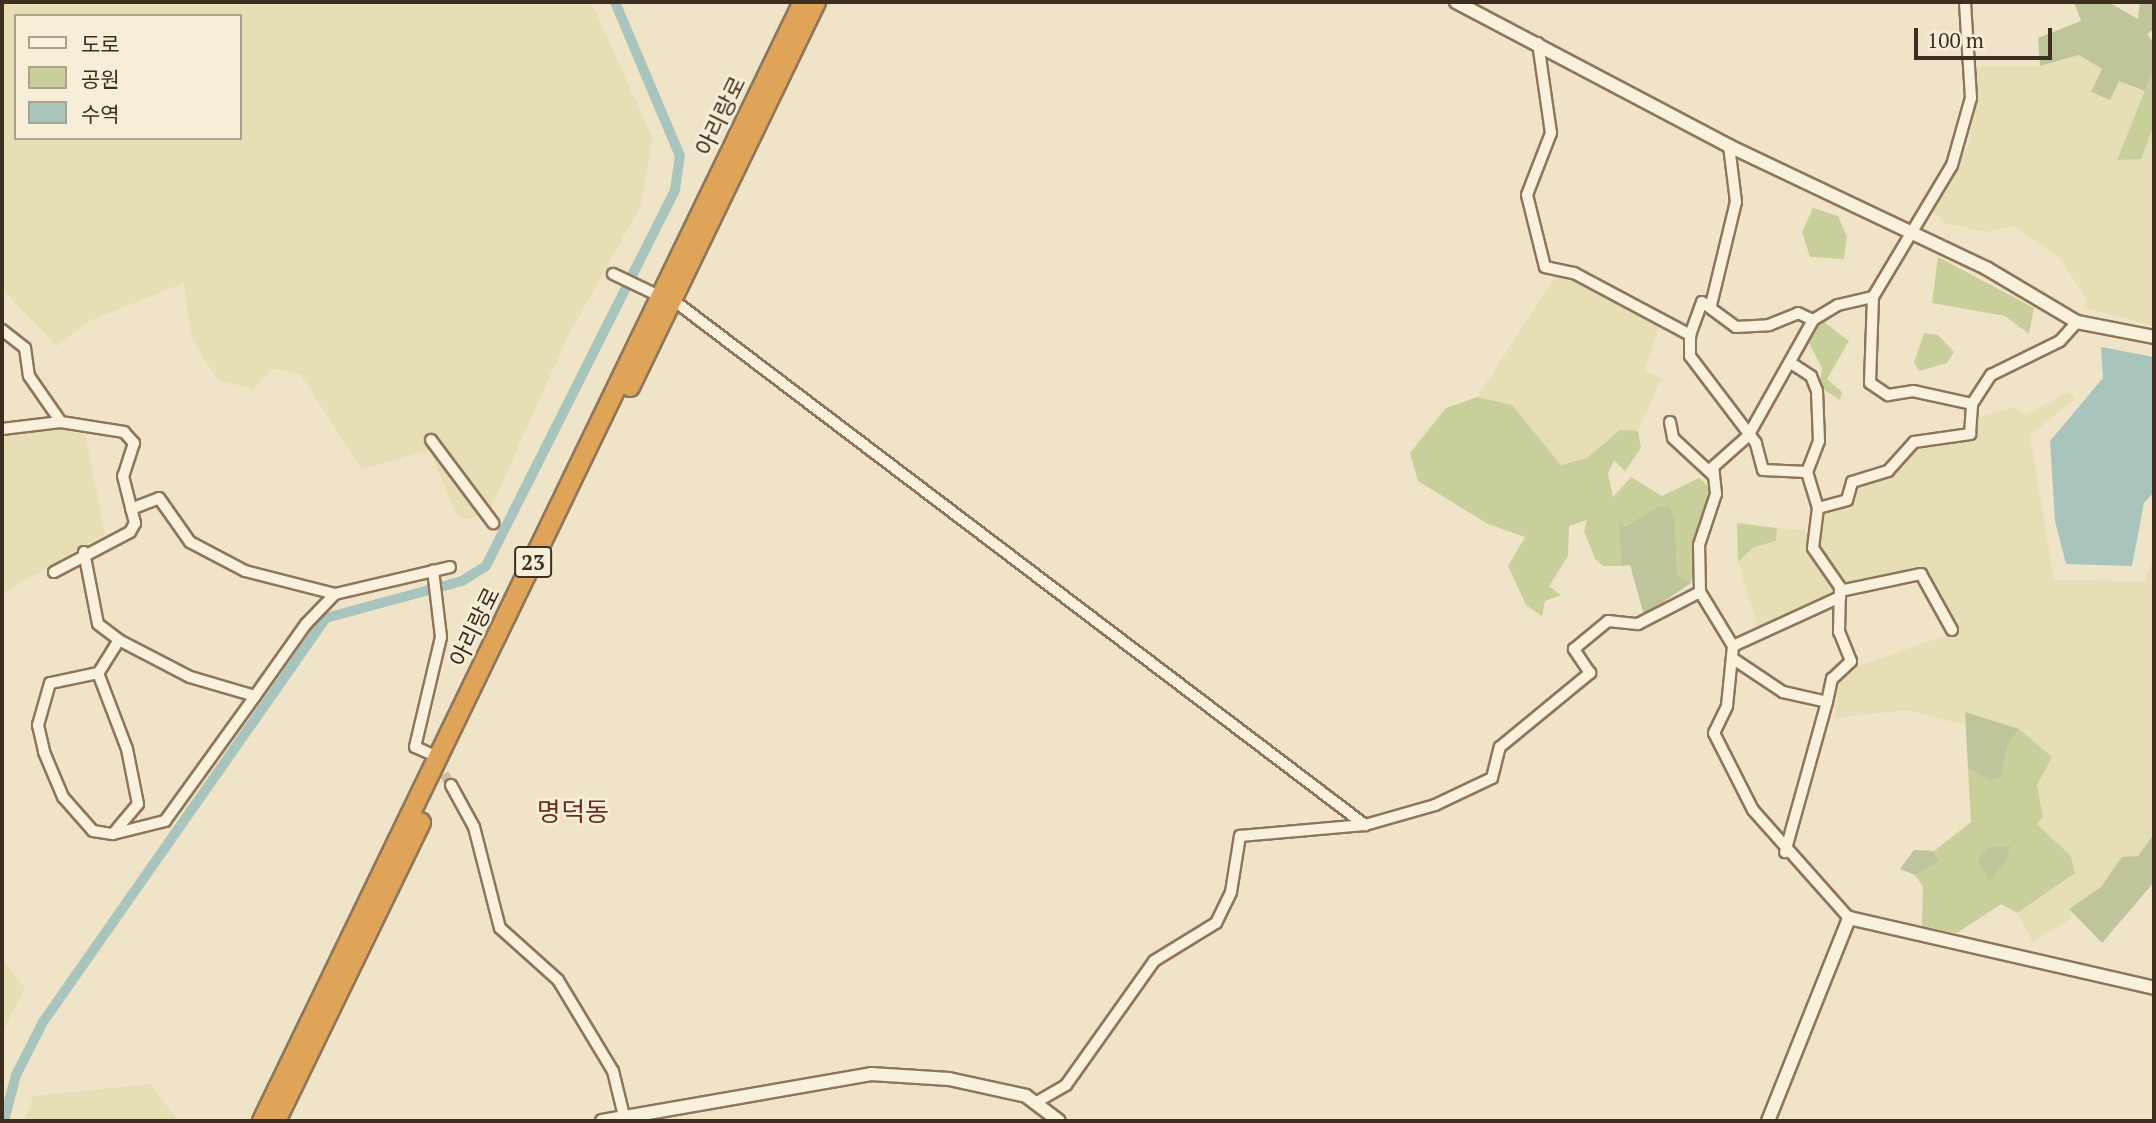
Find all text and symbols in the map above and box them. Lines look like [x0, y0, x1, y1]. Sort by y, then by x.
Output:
legend [14, 14, 242, 140]
scale bar [1918, 14, 2056, 58]
text: 100 m [1927, 26, 1984, 54]
text: 도로 [81, 30, 120, 58]
text: 공원 [81, 65, 120, 93]
street label: 아리랑로 [690, 72, 752, 160]
text: 수역 [81, 100, 120, 128]
road number: 23 [514, 544, 552, 580]
street label: 아리랑로 [444, 583, 506, 671]
district label: 명덕동 [537, 796, 609, 828]

